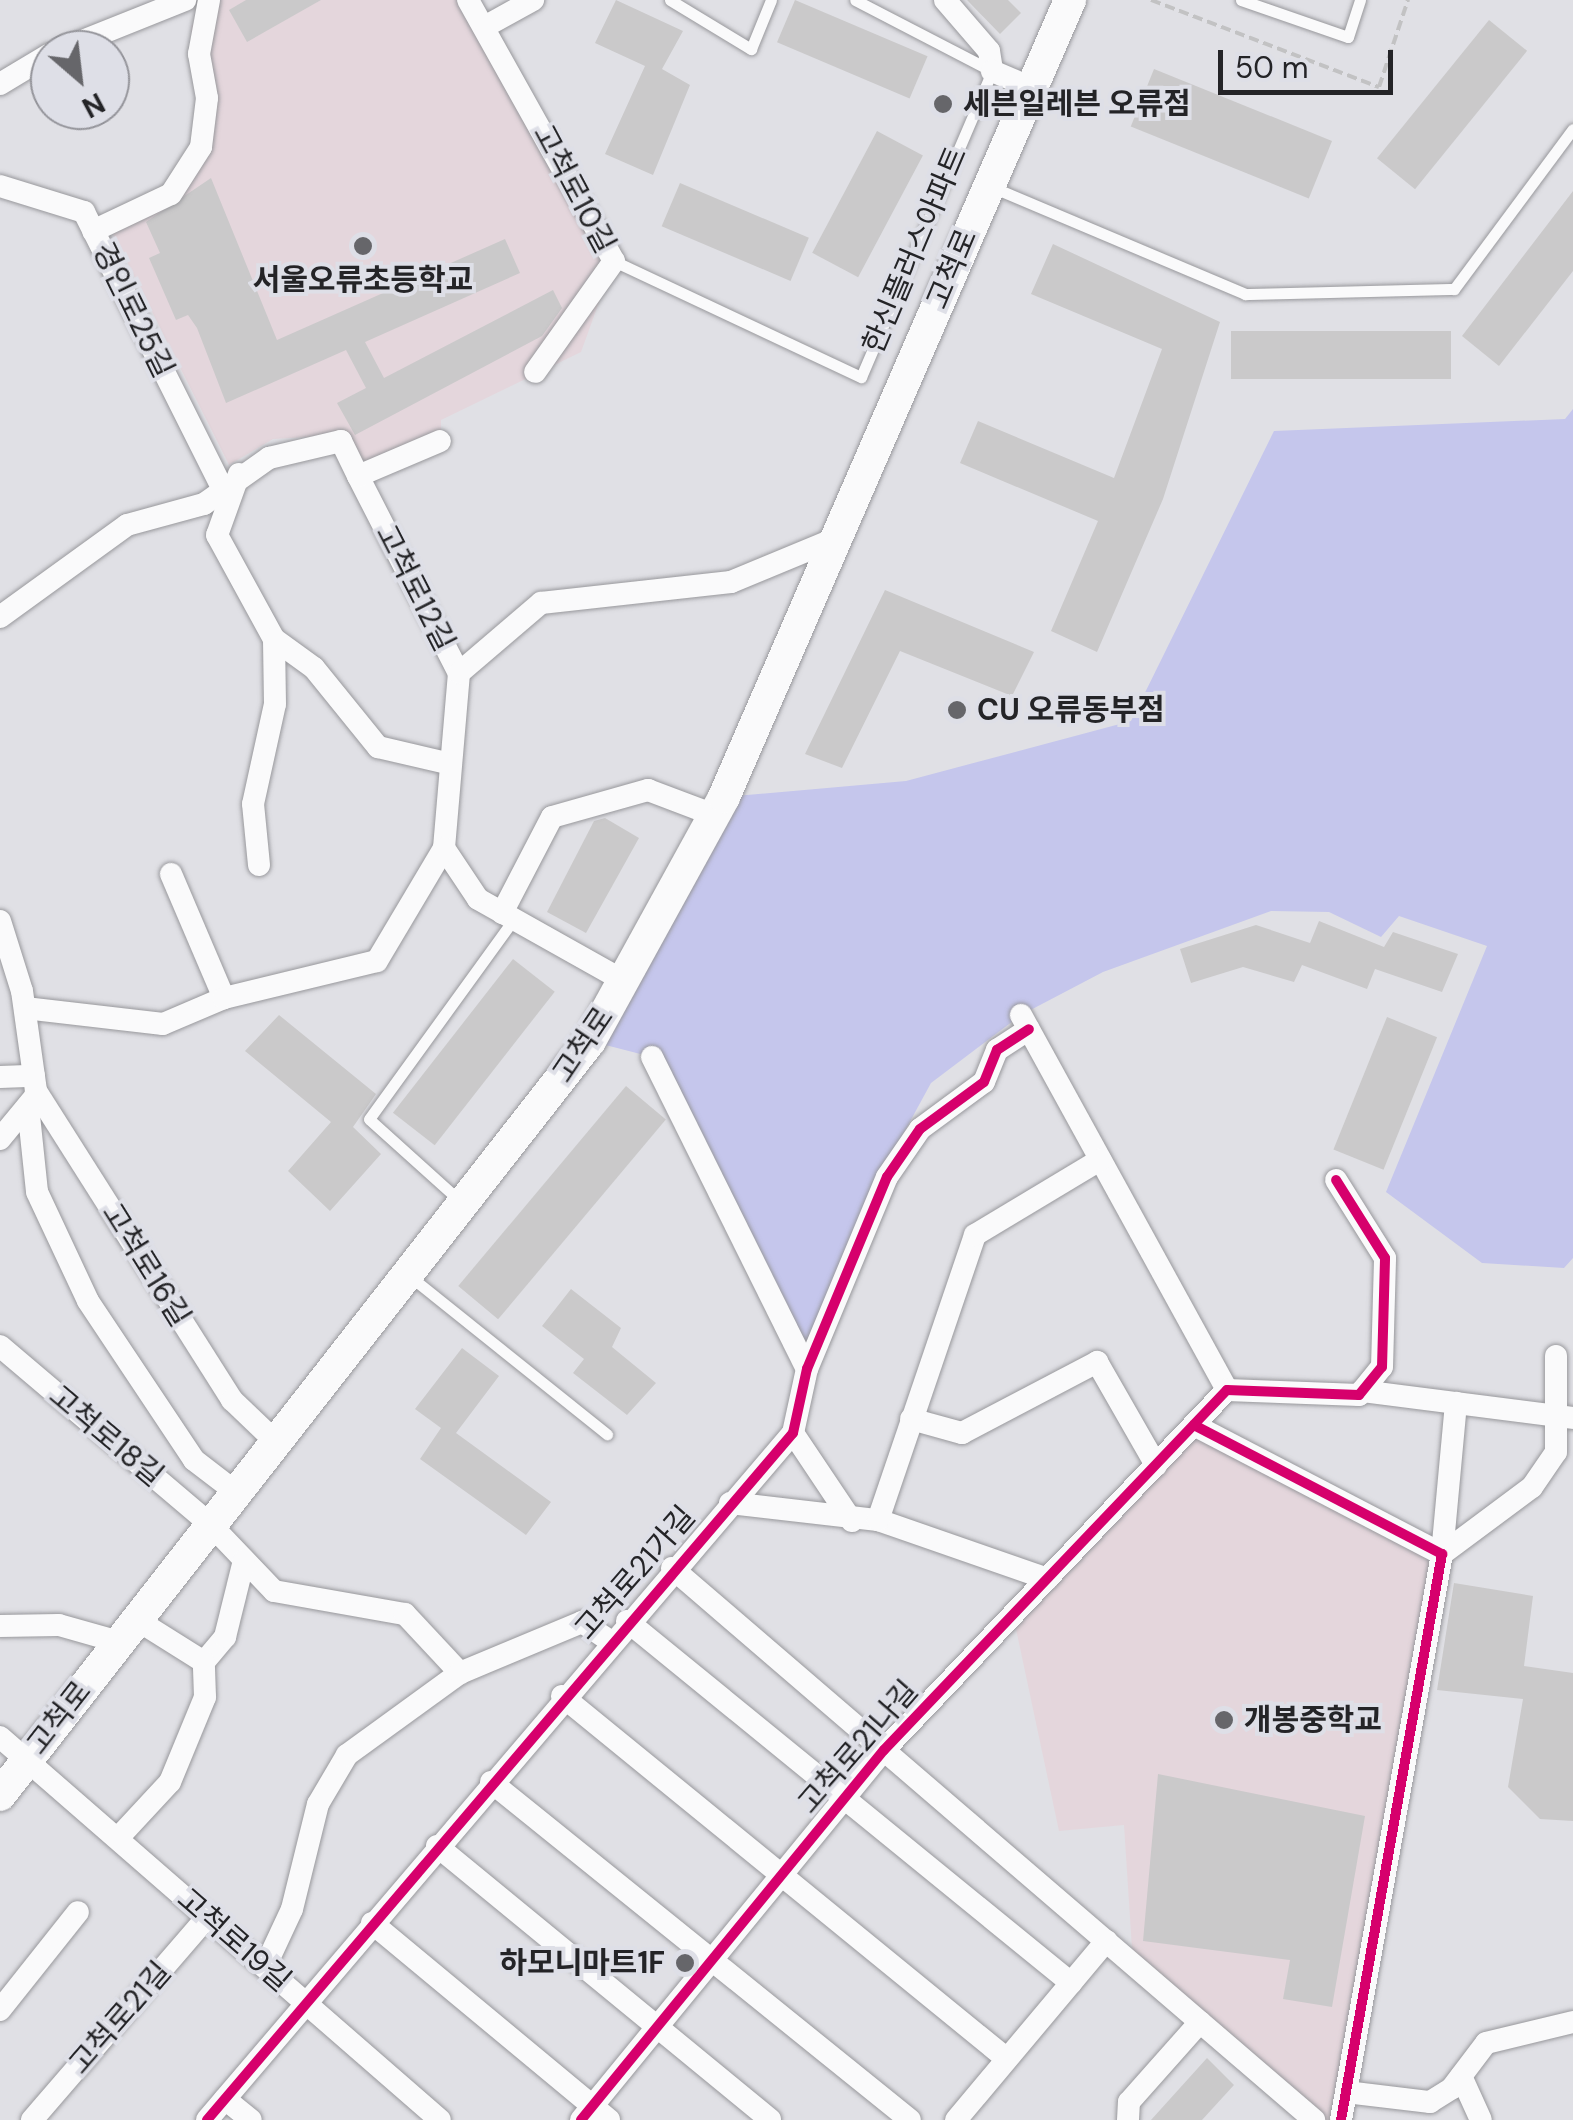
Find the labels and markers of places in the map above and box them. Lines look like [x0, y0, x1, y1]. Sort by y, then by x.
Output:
place label: 세븐일레븐 오류점 [963, 86, 1191, 122]
marker: 세븐일레븐 오류점 [932, 93, 954, 115]
marker: 서울오류초등학교 [352, 235, 374, 257]
place label: 서울오류초등학교 [253, 262, 473, 298]
place label: CU 오류동부점 [977, 692, 1165, 728]
marker: CU 오류동부점 [946, 699, 968, 721]
place label: 개봉중학교 [1244, 1702, 1382, 1738]
marker: 개봉중학교 [1213, 1709, 1235, 1731]
place label: 하모니마트1F [499, 1945, 665, 1981]
marker: 하모니마트1F [674, 1952, 696, 1974]

